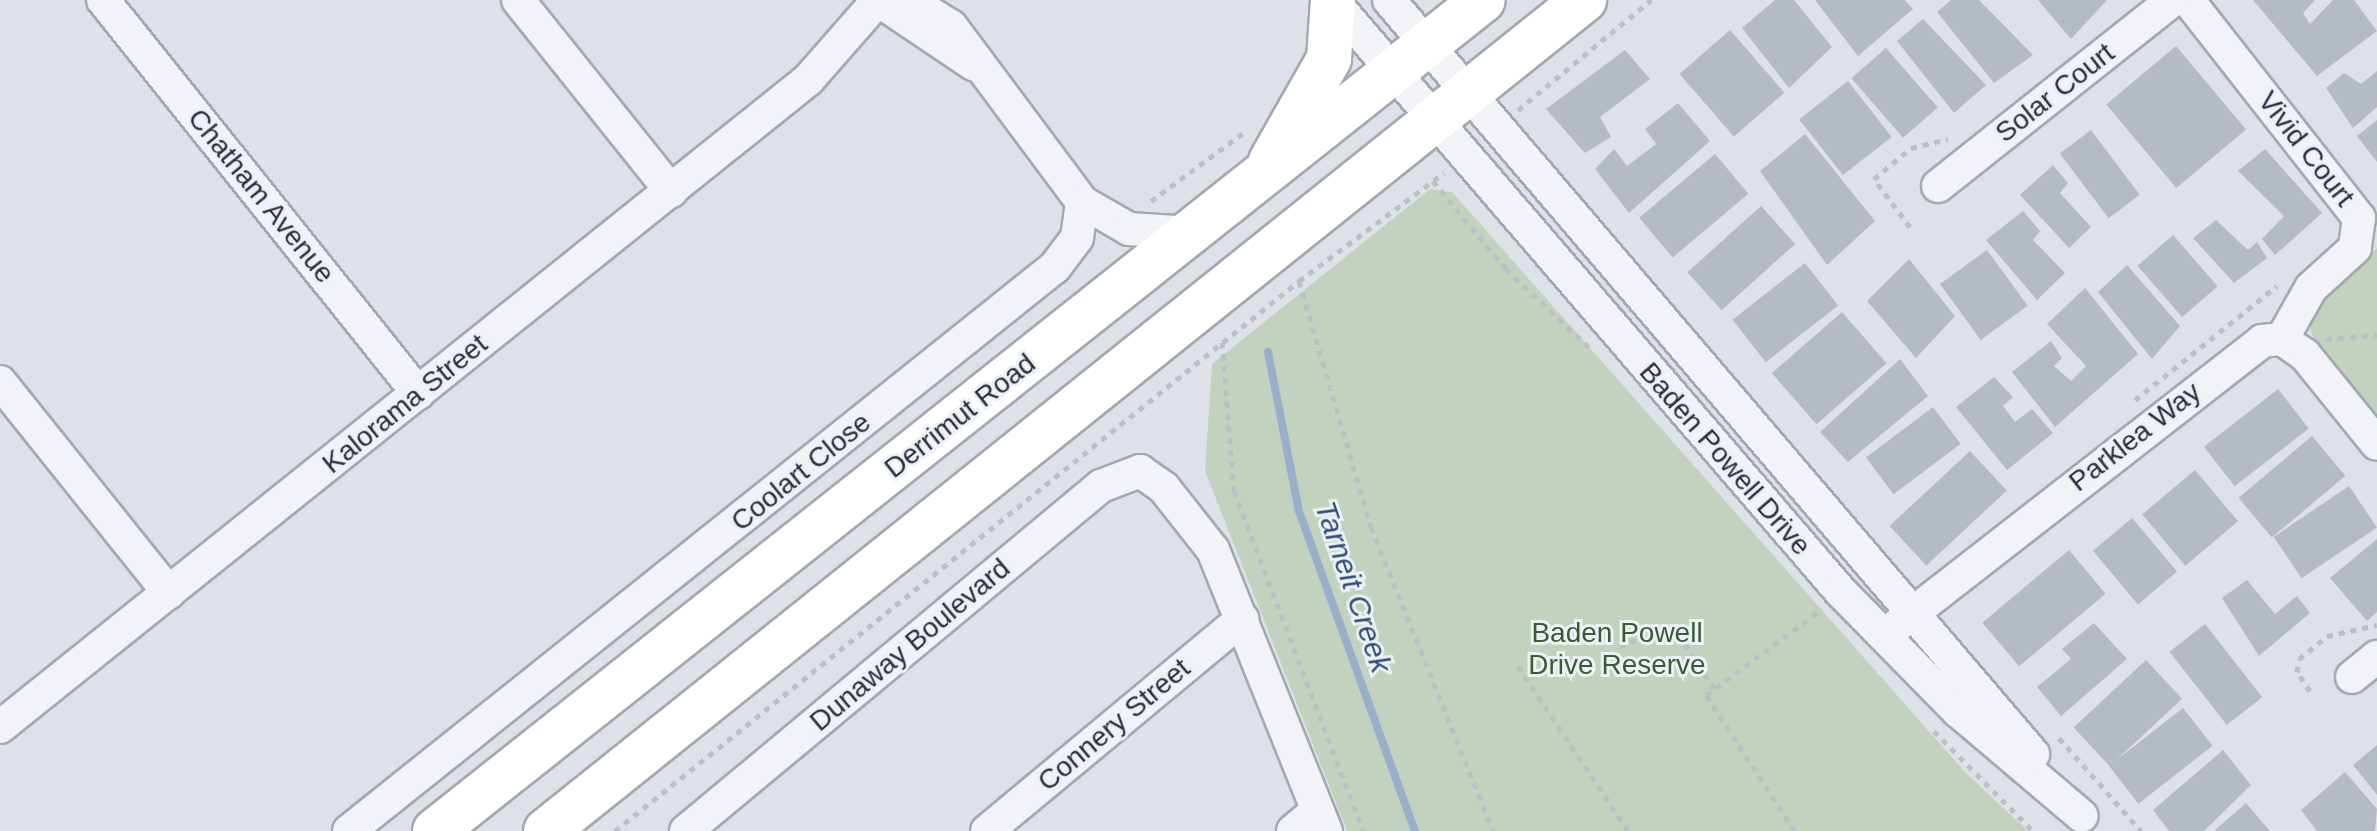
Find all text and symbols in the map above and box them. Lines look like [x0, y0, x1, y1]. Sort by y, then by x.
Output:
street label: Solar Court [1989, 36, 2121, 150]
street label: Vivid Court [2251, 85, 2361, 213]
street label: Chatham Avenue [180, 102, 342, 290]
street label: Kalorama Street [316, 327, 494, 481]
street label: Derrimut Road [878, 347, 1042, 485]
street label: Baden Powell Drive [1632, 356, 1818, 562]
street label: Parklea Way [2063, 375, 2207, 499]
street label: Coolart Close [725, 406, 877, 538]
water label: Tarneit Creek [1307, 497, 1399, 677]
street label: Dunaway Boulevard [803, 552, 1017, 738]
park label: Baden Powell Drive Reserve [1528, 616, 1706, 682]
street label: Connery Street [1031, 652, 1197, 798]

